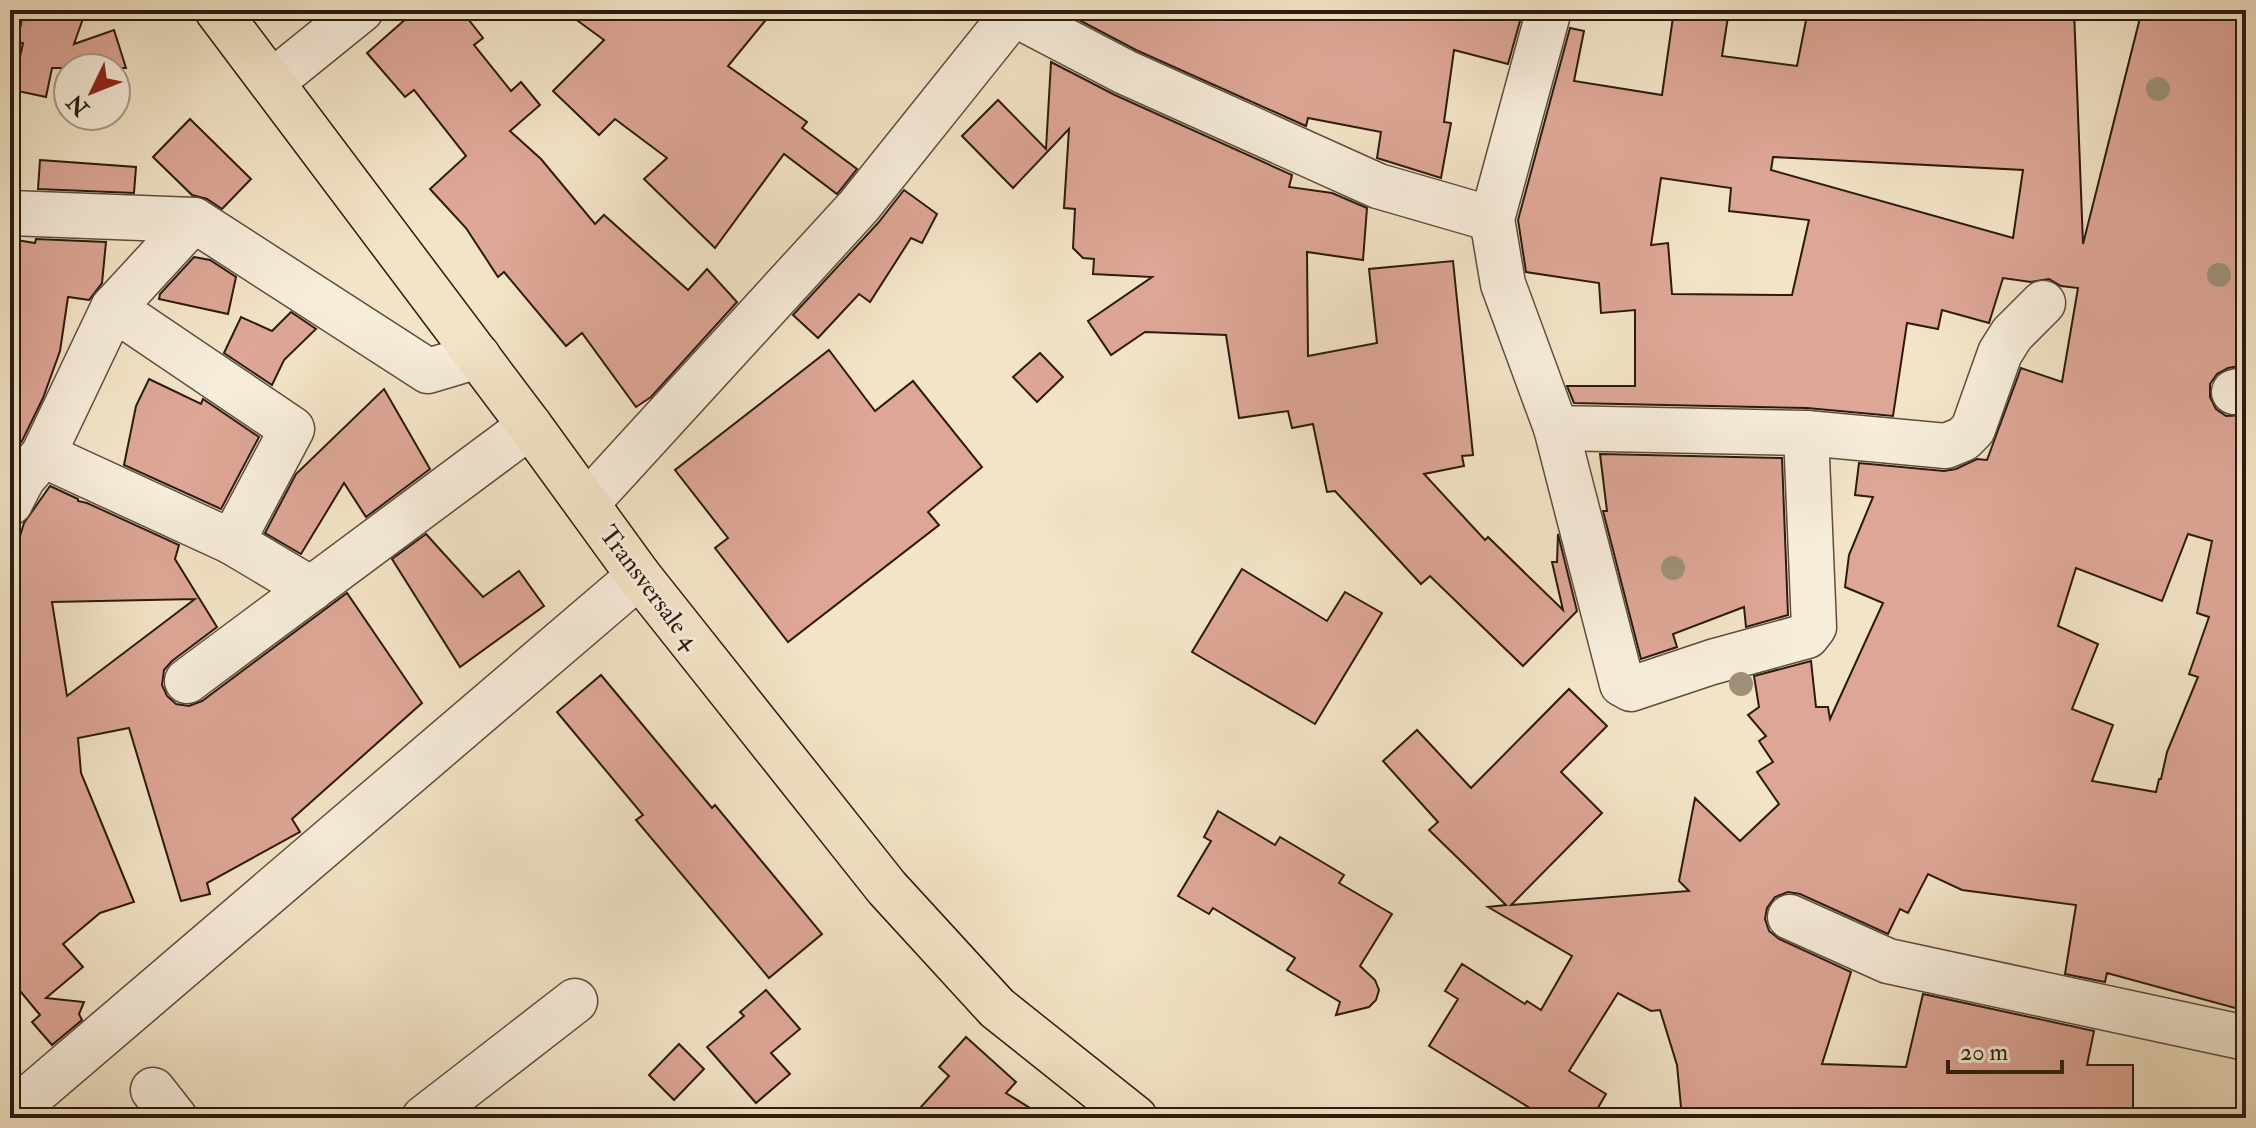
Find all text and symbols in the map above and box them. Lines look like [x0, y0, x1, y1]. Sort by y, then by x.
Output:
north arrow [52, 52, 132, 132]
text: N [61, 88, 96, 122]
street label: Transversale 4 [592, 519, 707, 657]
scale bar [1948, 1024, 2062, 1074]
text: 20 m [1960, 1037, 2009, 1068]

